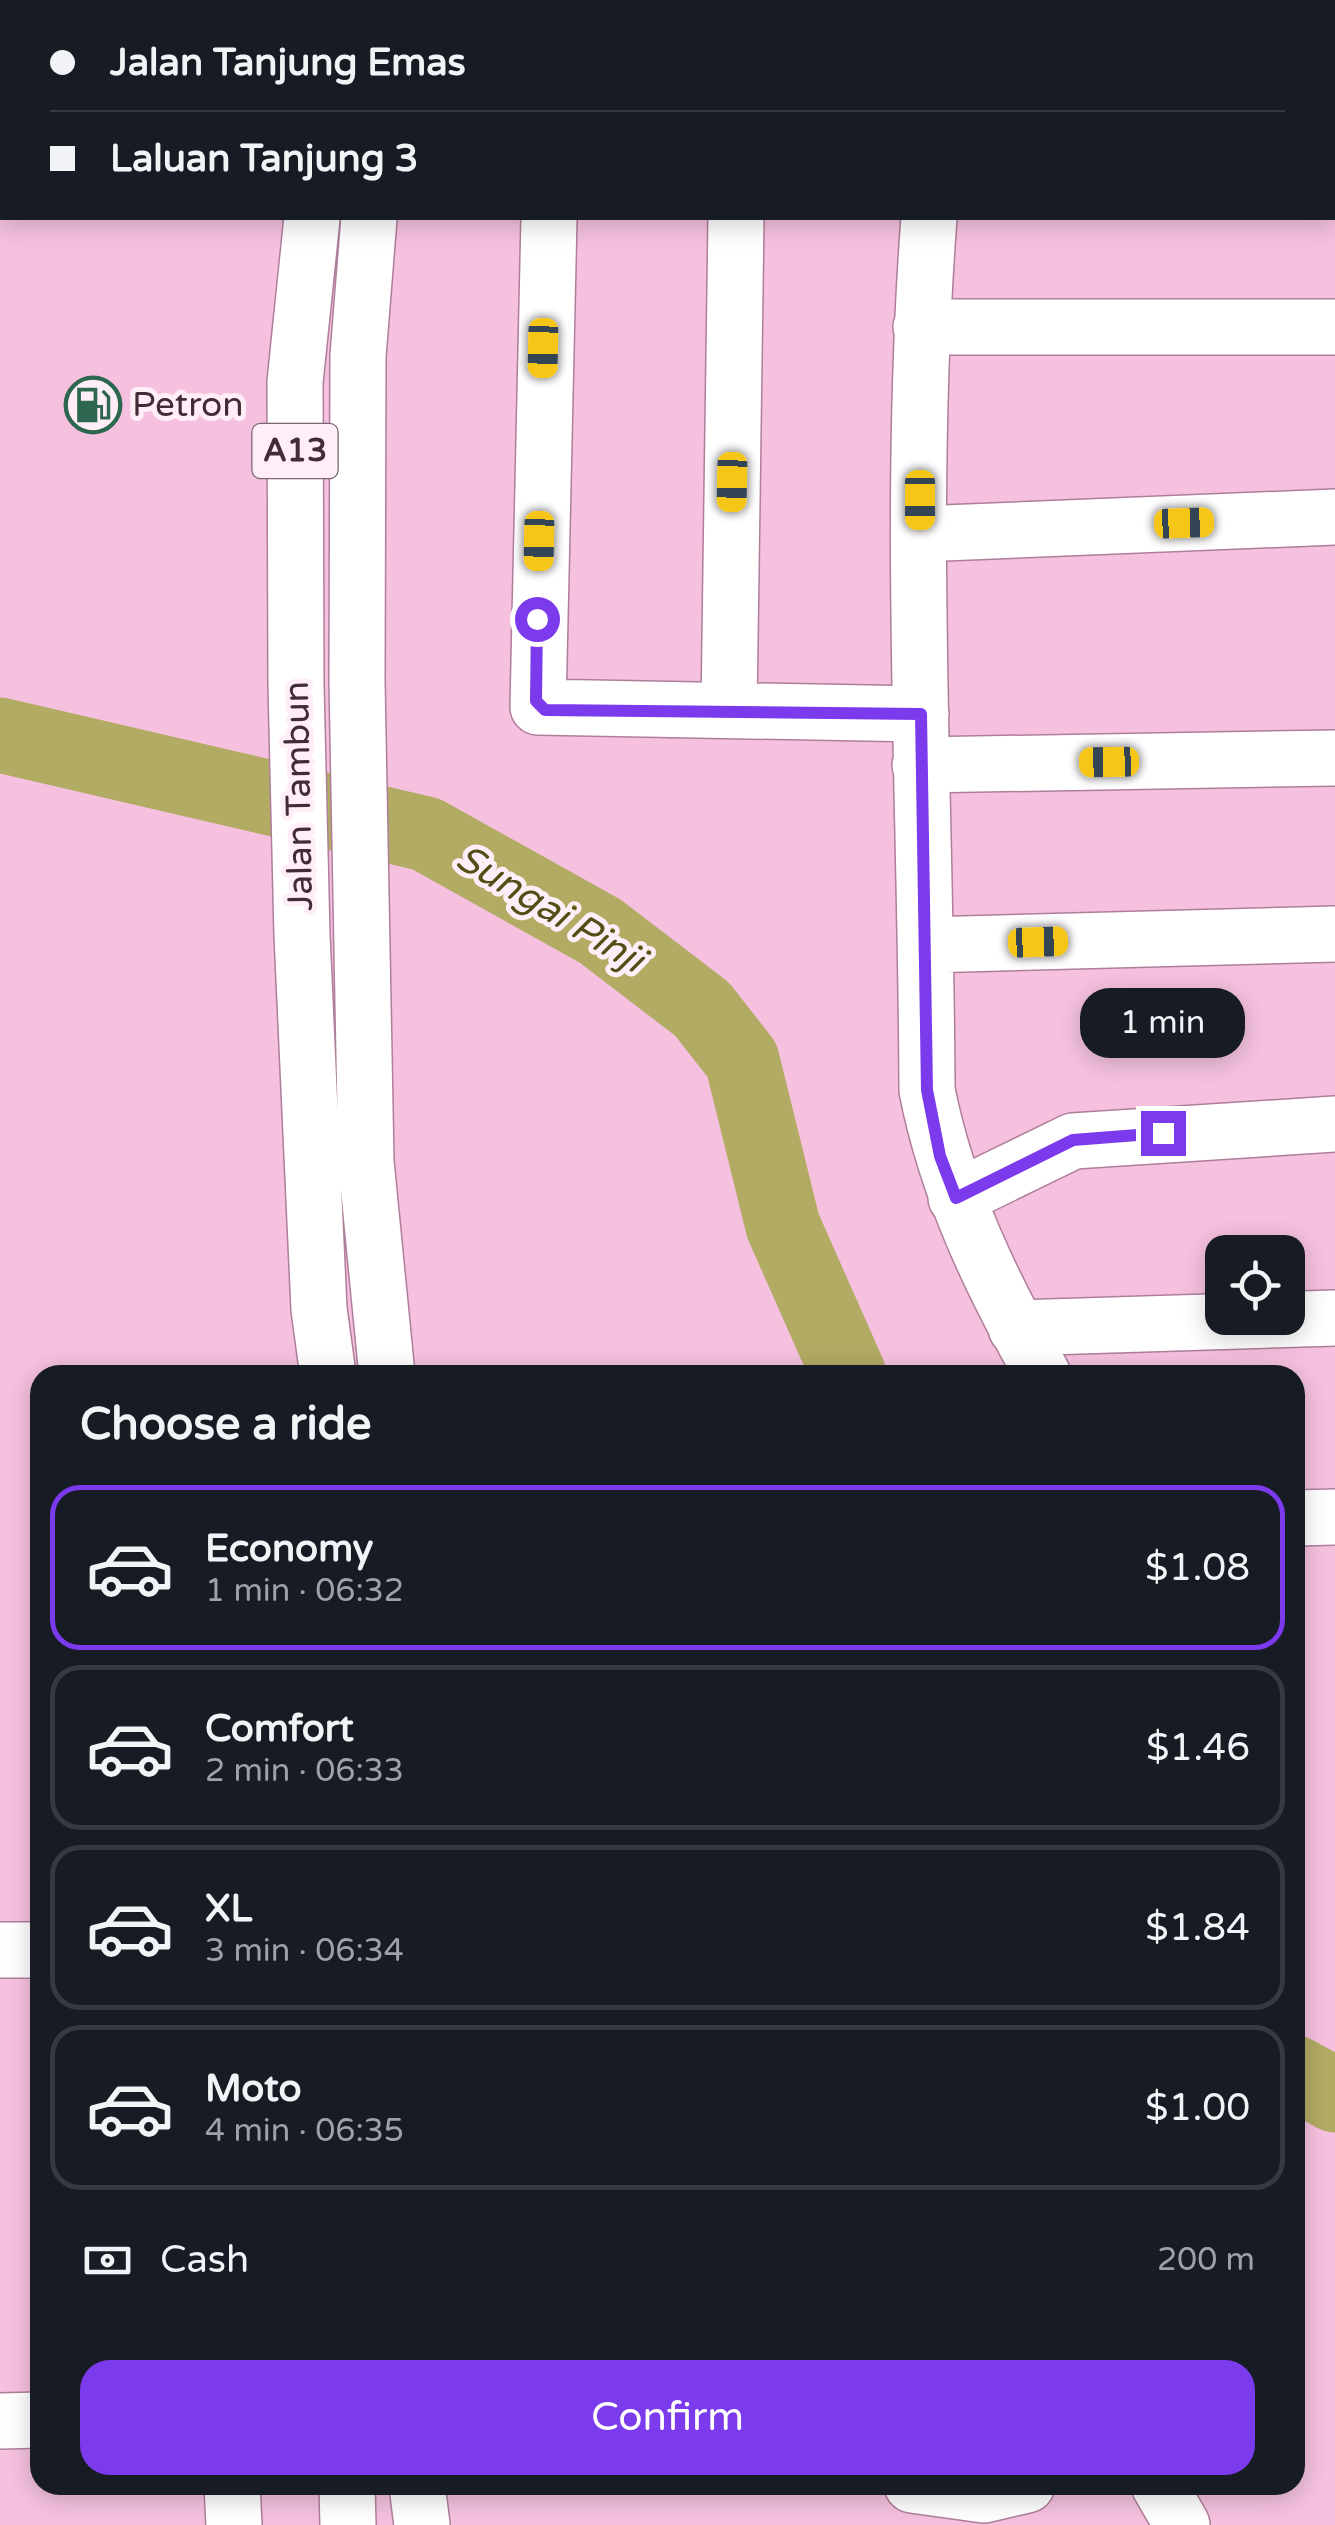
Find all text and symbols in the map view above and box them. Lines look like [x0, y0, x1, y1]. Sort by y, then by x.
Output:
text: Jalan Tanjung Emas [110, 40, 466, 86]
text: Laluan Tanjung 3 [110, 136, 419, 182]
car [527, 318, 559, 378]
fuel station icon: Petron [63, 375, 123, 435]
place label: Petron [132, 384, 244, 426]
road number: A13 [252, 424, 338, 478]
car [716, 452, 748, 512]
car [905, 470, 935, 530]
car [1153, 507, 1215, 539]
car [523, 511, 555, 571]
route start [515, 597, 560, 642]
street label: Jalan Tambun [276, 681, 322, 911]
car [1079, 746, 1139, 778]
water label: Sungai Pinji [448, 835, 656, 985]
car [1007, 926, 1069, 958]
callout: 1 min [1080, 988, 1246, 1058]
text: 1 min [1120, 1004, 1205, 1042]
route end [1141, 1111, 1186, 1156]
map controls [1205, 1235, 1305, 1335]
button: locate [1205, 1235, 1305, 1335]
text: Choose a ride [80, 1398, 371, 1452]
icon: car [85, 1523, 175, 1613]
text: Economy [205, 1526, 373, 1572]
text: $1.08 [1145, 1545, 1250, 1591]
text: 1 min · 06:32 [205, 1572, 404, 1610]
icon: car [85, 1703, 175, 1793]
text: Comfort [205, 1706, 354, 1752]
text: $1.46 [1146, 1725, 1250, 1771]
text: 2 min · 06:33 [205, 1752, 404, 1790]
icon: car [85, 1883, 175, 1973]
text: XL [205, 1886, 252, 1932]
text: $1.84 [1145, 1905, 1250, 1951]
text: 3 min · 06:34 [205, 1932, 404, 1970]
icon: car [85, 2063, 175, 2153]
text: Moto [205, 2066, 301, 2112]
text: $1.00 [1145, 2085, 1250, 2131]
text: 4 min · 06:35 [205, 2112, 404, 2150]
icon: cash [80, 2233, 135, 2288]
text: Cash [160, 2237, 249, 2283]
text: 200 m [1157, 2241, 1255, 2279]
button: Confirm [80, 2360, 1255, 2475]

